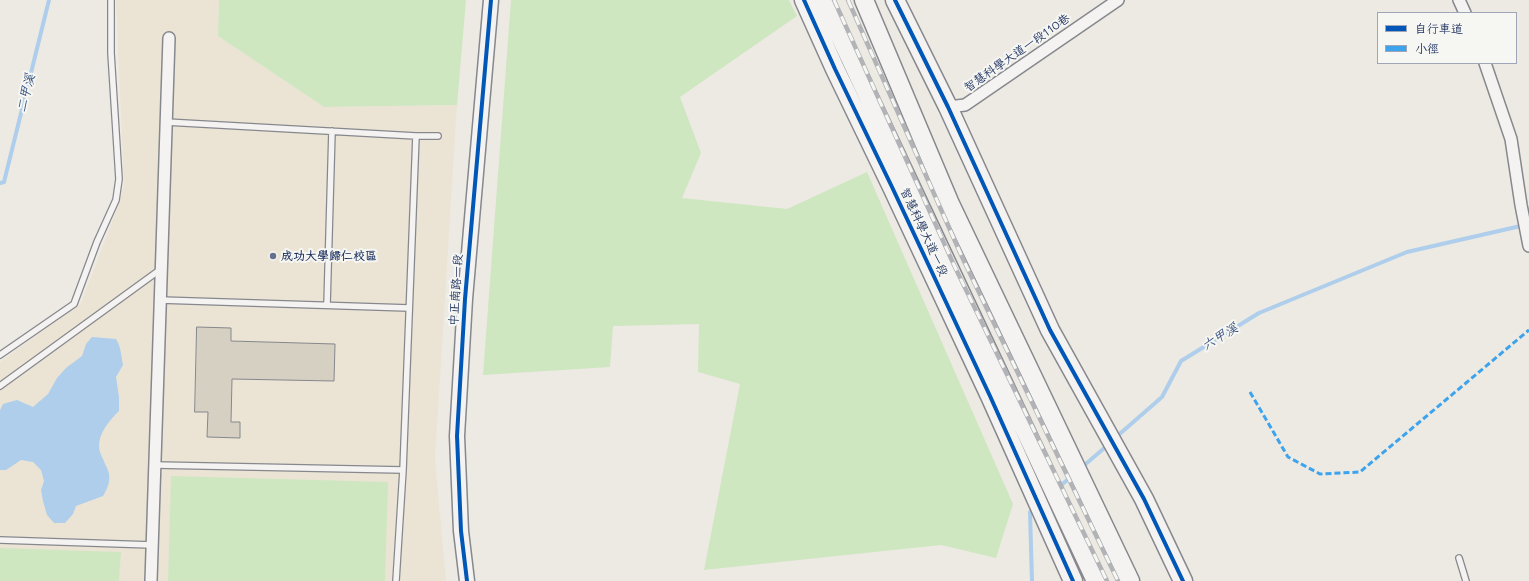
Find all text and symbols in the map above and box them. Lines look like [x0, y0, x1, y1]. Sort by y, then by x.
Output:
street label: 智慧科學大道一段110巷 [961, 11, 1073, 95]
legend [1377, 12, 1517, 64]
text: 自行車道 [1415, 20, 1463, 36]
text: 小徑 [1415, 40, 1439, 56]
water label: 二甲溪 [14, 72, 38, 114]
street label: 智慧科學大道一段 [897, 185, 951, 279]
place label: 成功大學歸仁校區 [281, 249, 377, 263]
marker: 成功大學歸仁校區 [268, 251, 278, 261]
street label: 中正南路一段 [446, 254, 466, 326]
water label: 六甲溪 [1199, 320, 1241, 354]

